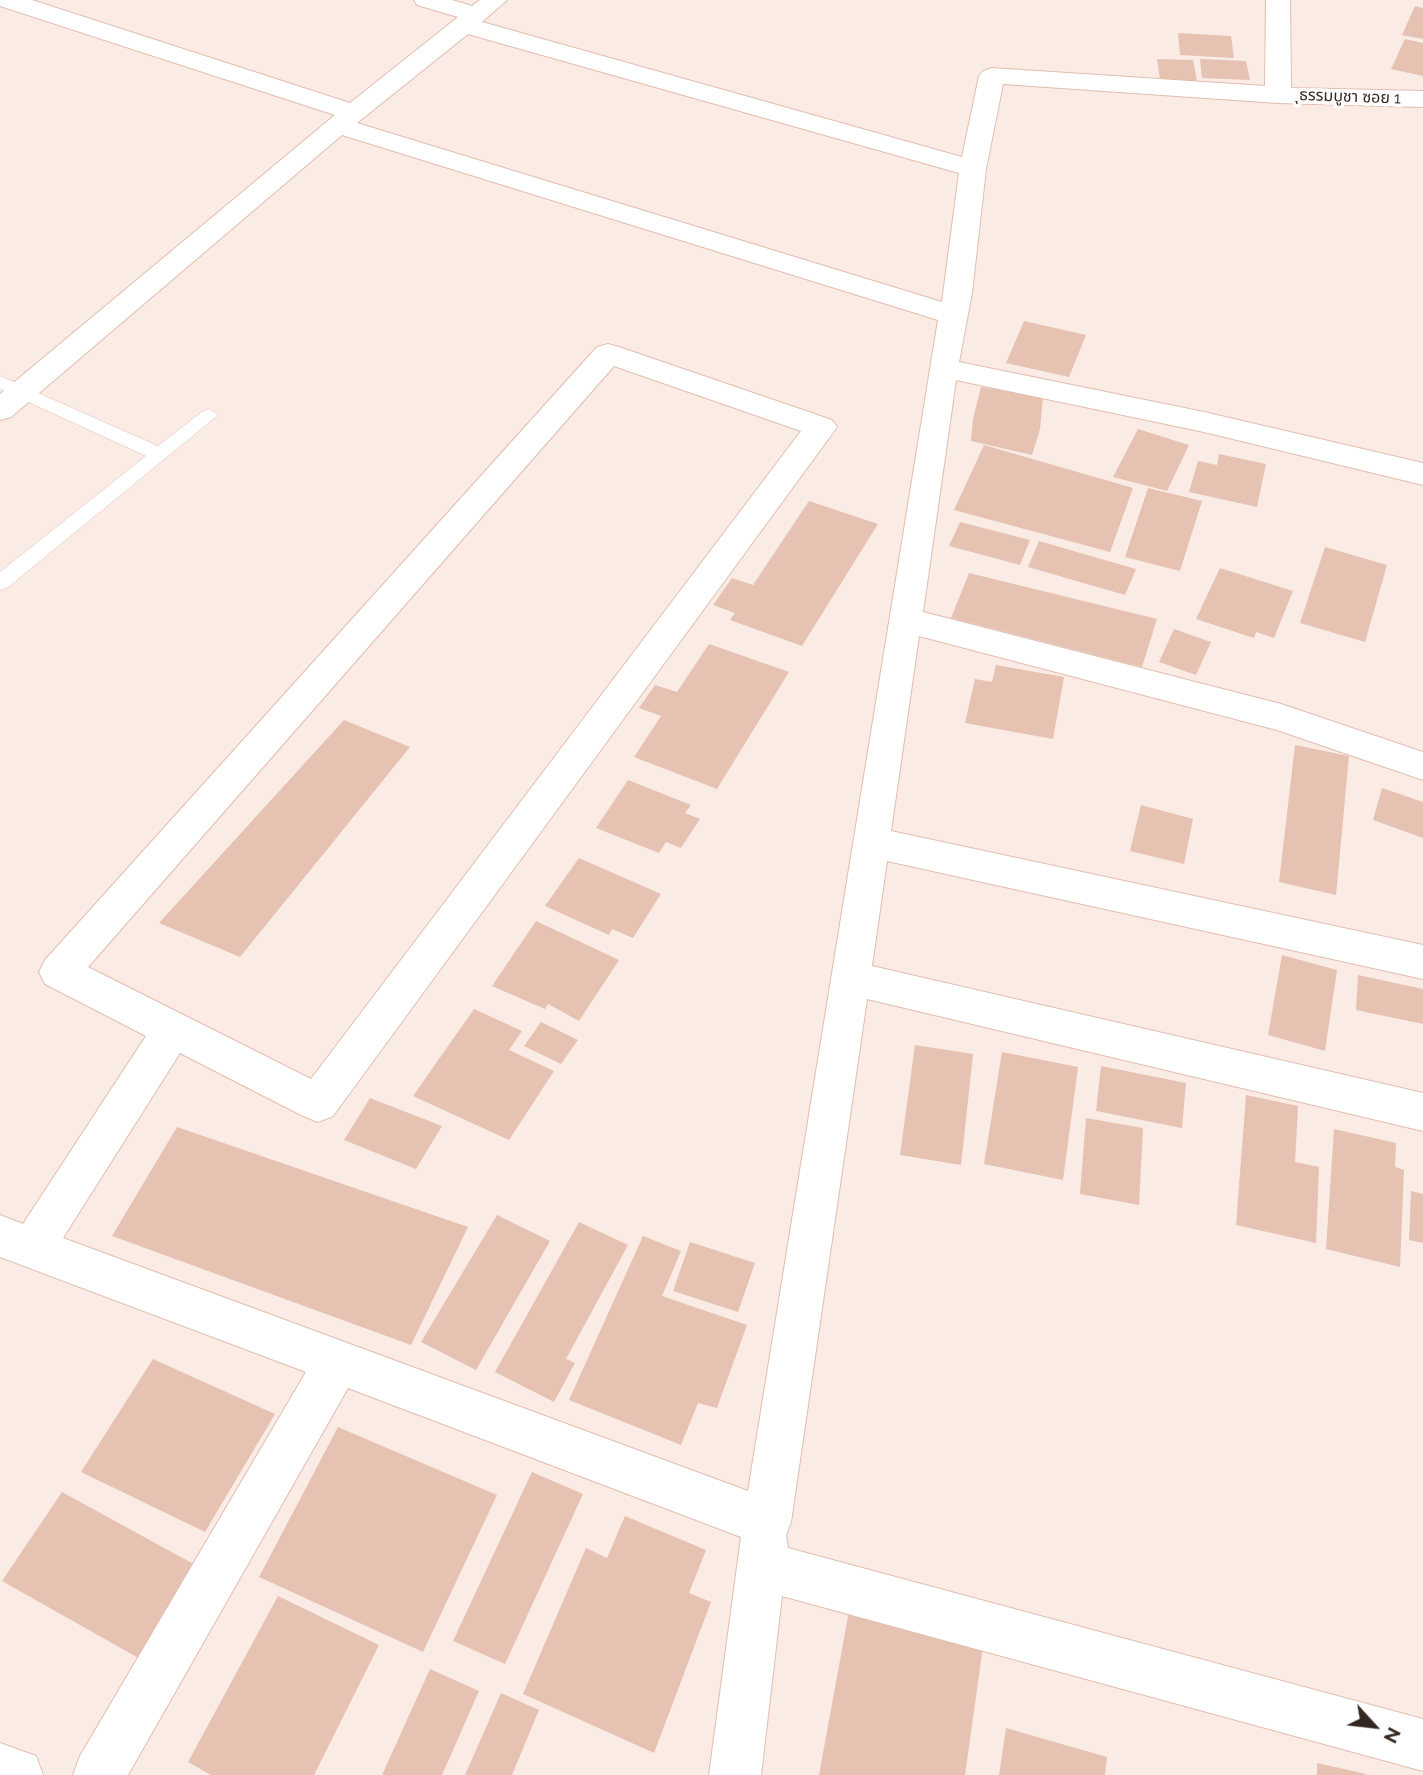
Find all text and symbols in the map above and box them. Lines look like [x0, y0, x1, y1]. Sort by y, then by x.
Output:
street label: ุธรรมบูชา ซอย 1 [1299, 86, 1401, 108]
north arrow [1339, 1691, 1409, 1761]
text: N [1380, 1724, 1406, 1747]

